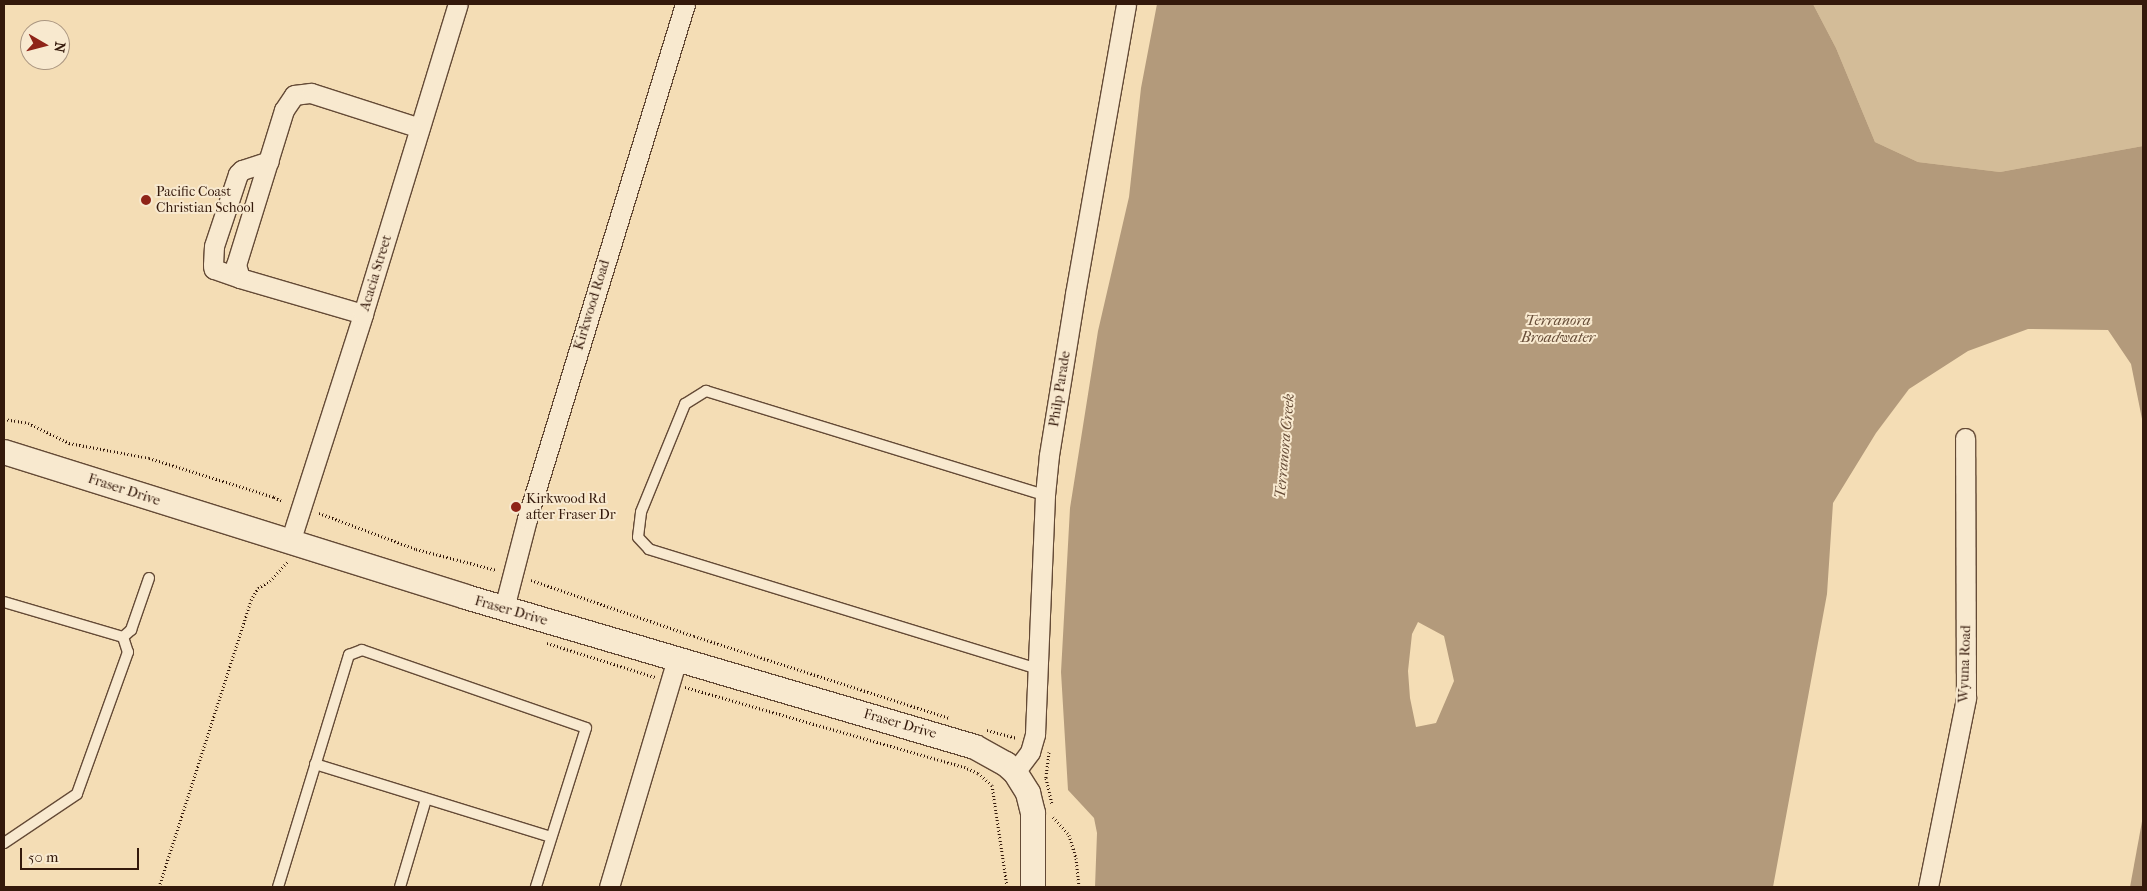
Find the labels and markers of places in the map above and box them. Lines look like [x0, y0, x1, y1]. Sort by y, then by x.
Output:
place label: Pacific Coast Christian School [156, 184, 254, 216]
marker: Pacific Coast Christian School [140, 194, 152, 206]
place label: Kirkwood Rd after Fraser Dr [526, 491, 616, 524]
marker: Kirkwood Rd after Fraser Dr [510, 501, 522, 513]

